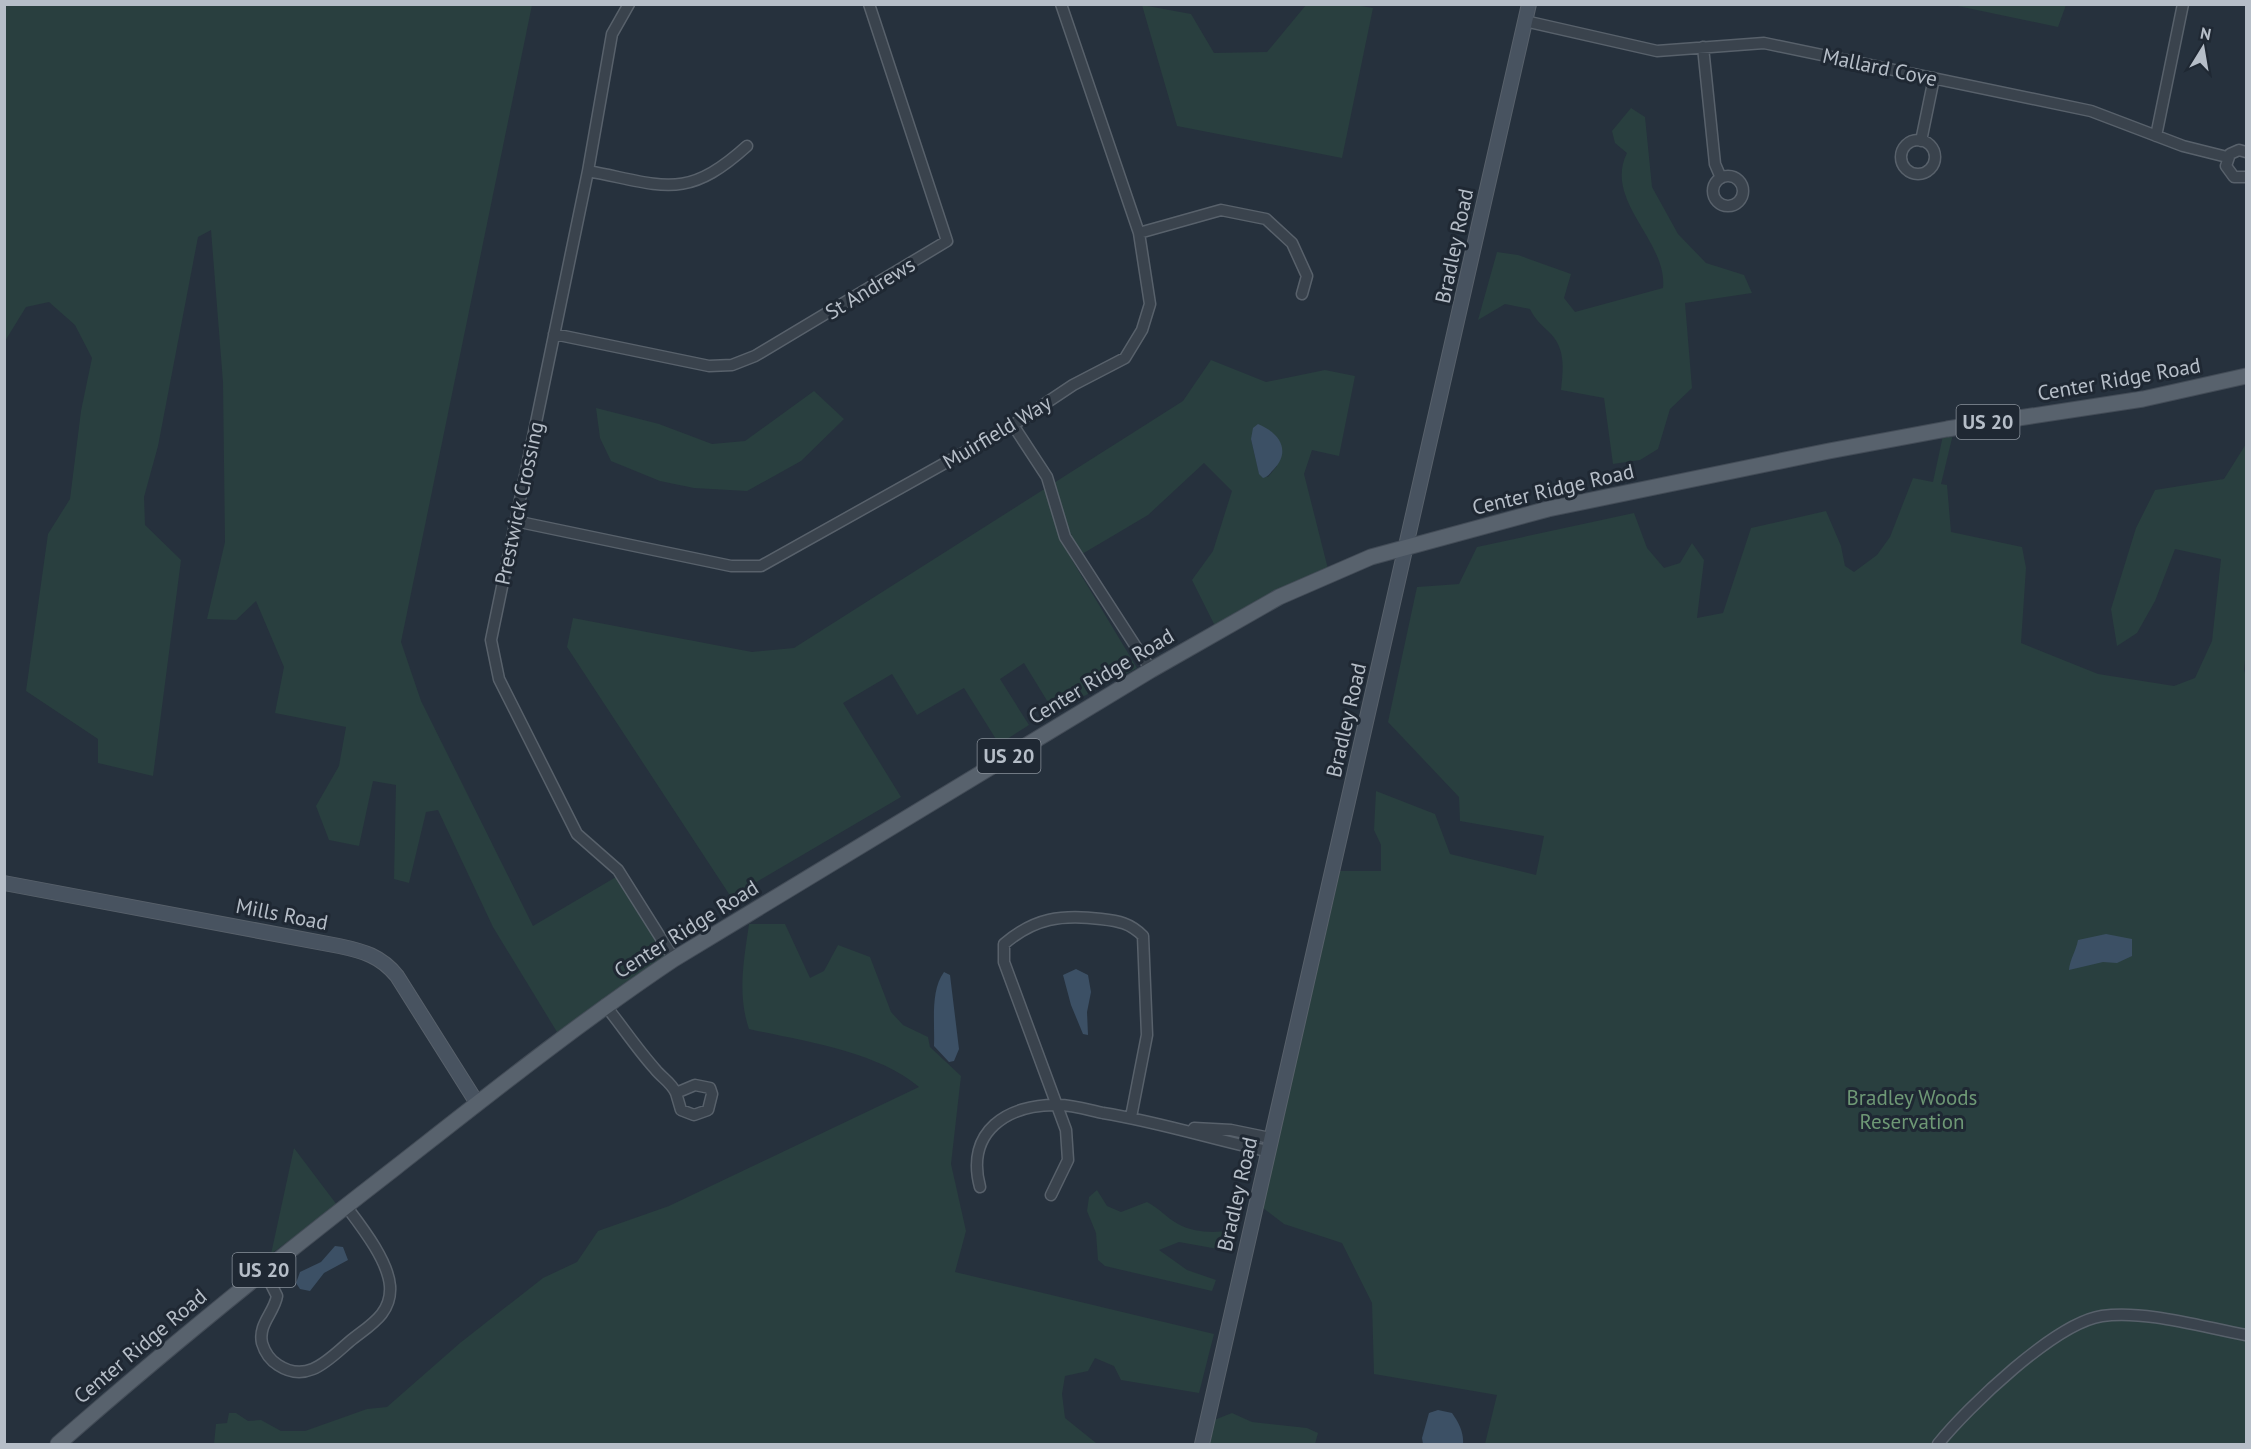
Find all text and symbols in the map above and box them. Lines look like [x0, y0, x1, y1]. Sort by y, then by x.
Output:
north arrow [2173, 18, 2233, 78]
text: N [2199, 22, 2213, 44]
street label: Mallard Cove [1820, 42, 1940, 92]
street label: Bradley Road [1429, 186, 1479, 306]
street label: St Andrews [820, 251, 920, 325]
street label: Center Ridge Road [2035, 351, 2203, 407]
street label: Muirfield Way [938, 389, 1056, 475]
road number: US 20 [1956, 405, 2020, 439]
street label: Prestwick Crossing [488, 419, 550, 587]
street label: Center Ridge Road [1470, 457, 1636, 521]
street label: Center Ridge Road [1023, 622, 1179, 730]
street label: Bradley Road [1320, 660, 1372, 780]
road number: US 20 [978, 739, 1040, 773]
street label: Center Ridge Road [609, 874, 763, 984]
street label: Mills Road [234, 892, 330, 936]
park label: Bradley Woods Reservation [1847, 1084, 1977, 1135]
street label: Bradley Road [1211, 1134, 1263, 1254]
road number: US 20 [232, 1253, 296, 1287]
street label: Center Ridge Road [68, 1283, 212, 1409]

